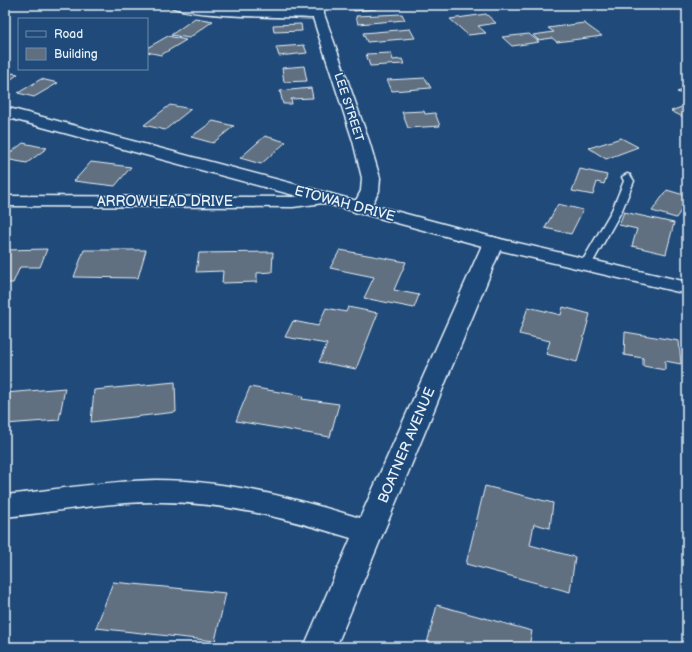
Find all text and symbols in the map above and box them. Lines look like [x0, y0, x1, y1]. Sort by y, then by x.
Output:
legend [18, 18, 148, 70]
text: Road [54, 27, 83, 42]
text: Building [54, 47, 98, 62]
street label: LEE STREET [330, 71, 367, 144]
street label: ETOWAH DRIVE [293, 182, 397, 225]
street label: ARROWHEAD DRIVE [97, 193, 233, 210]
street label: BOATNER AVENUE [374, 385, 439, 506]

